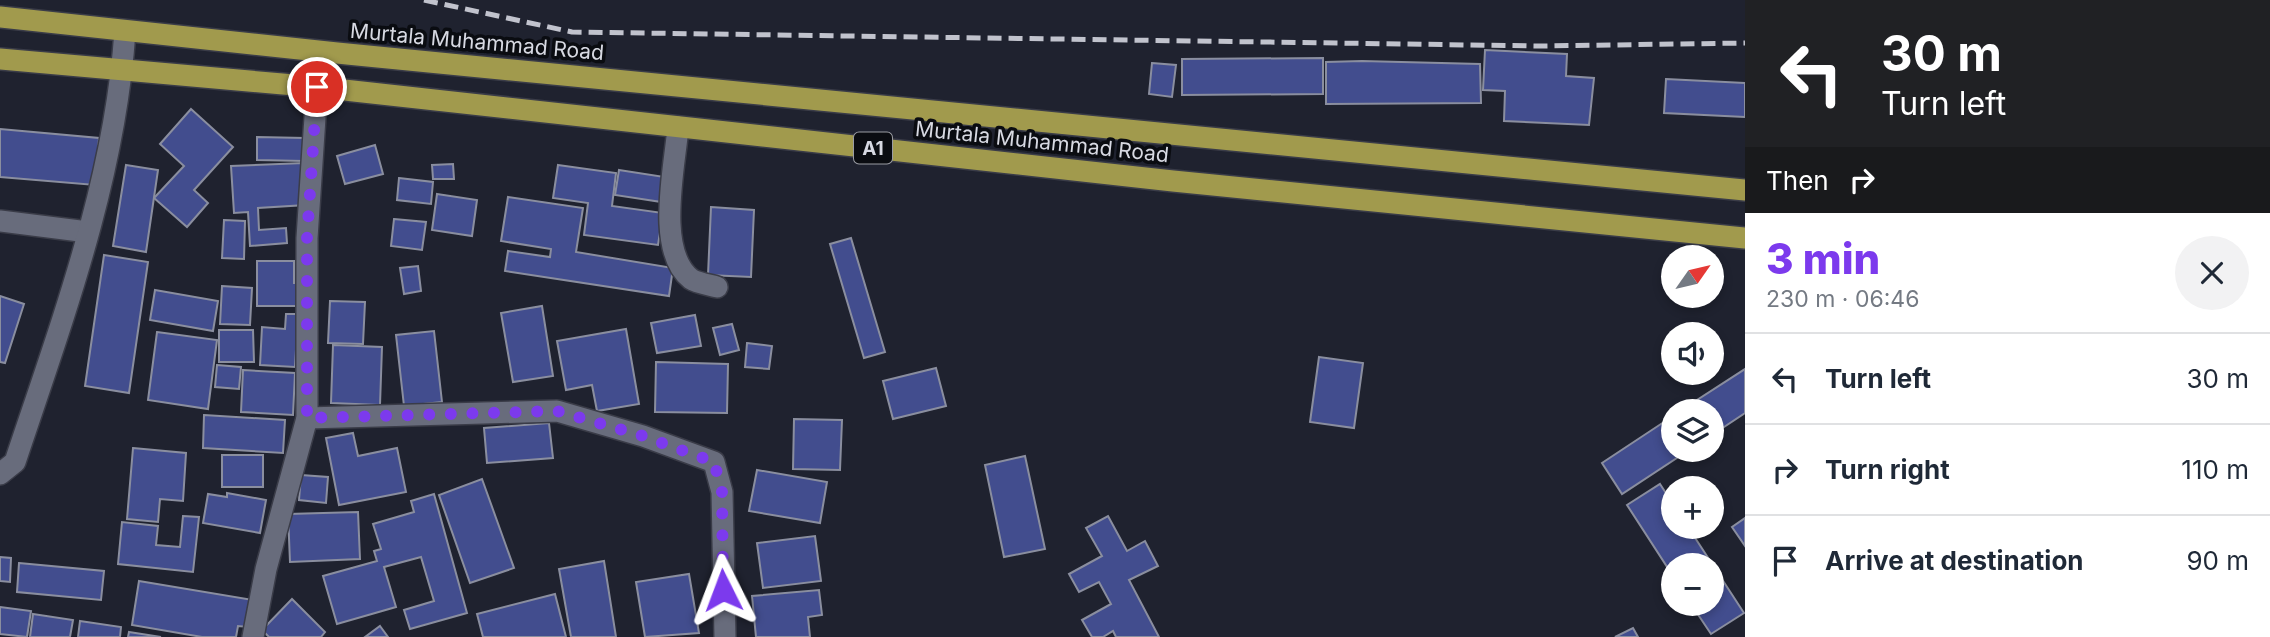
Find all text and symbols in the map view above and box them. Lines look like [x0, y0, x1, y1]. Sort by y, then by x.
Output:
street label: Murtala Muhammad Road [349, 18, 605, 65]
text: 30 m [1881, 24, 2002, 83]
icon: left [1766, 28, 1857, 119]
pin [287, 57, 347, 117]
icon: arrive [298, 68, 336, 106]
text: Turn left [1881, 84, 2006, 123]
street label: Murtala Muhammad Road [914, 116, 1170, 167]
road number: A1 [854, 132, 892, 164]
icon: right [1843, 161, 1881, 199]
text: Then [1766, 165, 1829, 196]
text: 3 min [1766, 233, 1880, 284]
button: close [2175, 236, 2249, 310]
north arrow [1661, 245, 1724, 308]
map controls [1661, 245, 1724, 616]
text: 230 m · 06:46 [1766, 285, 1919, 313]
button: sound [1661, 322, 1724, 385]
icon: left [1766, 360, 1804, 398]
text: Turn left [1825, 363, 1931, 394]
text: 30 m [2186, 363, 2249, 394]
button: layers [1661, 399, 1724, 462]
icon: right [1766, 451, 1804, 489]
text: Turn right [1825, 454, 1950, 485]
text: 110 m [2181, 454, 2249, 485]
button: + [1661, 476, 1724, 539]
icon: arrive [1766, 542, 1804, 580]
text: Arrive at destination [1825, 545, 2084, 576]
text: 90 m [2186, 545, 2249, 576]
position arrow [686, 553, 760, 627]
button: − [1661, 553, 1724, 616]

